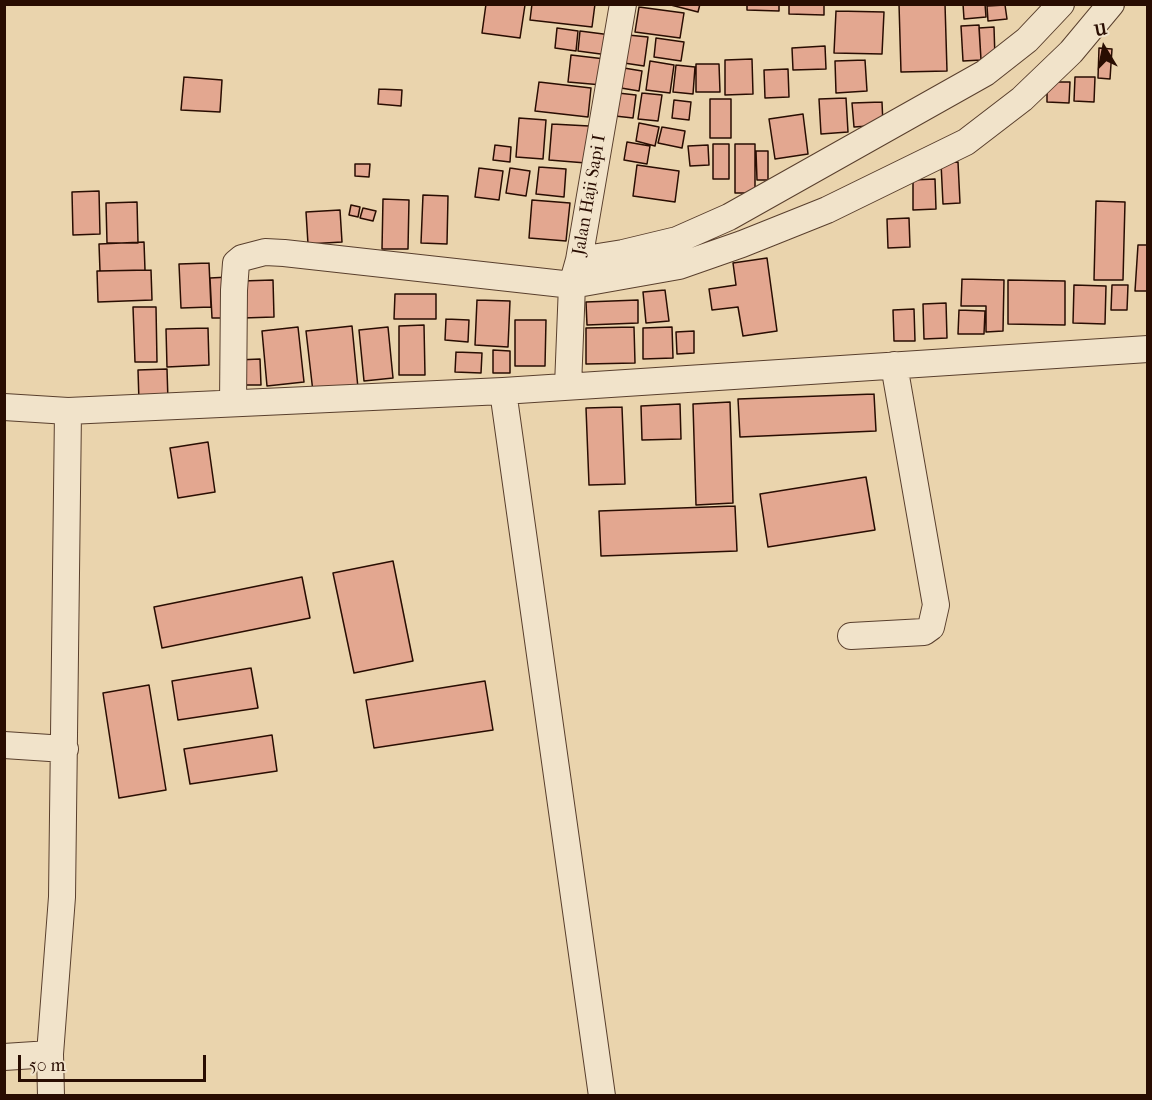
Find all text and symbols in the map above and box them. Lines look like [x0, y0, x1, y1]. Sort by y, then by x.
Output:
north arrow [1074, 18, 1134, 78]
text: U [1093, 19, 1109, 40]
street label: Jalan Haji Sapi I [569, 133, 611, 257]
scale bar [21, 1043, 208, 1081]
text: 50 m [29, 1055, 65, 1076]

